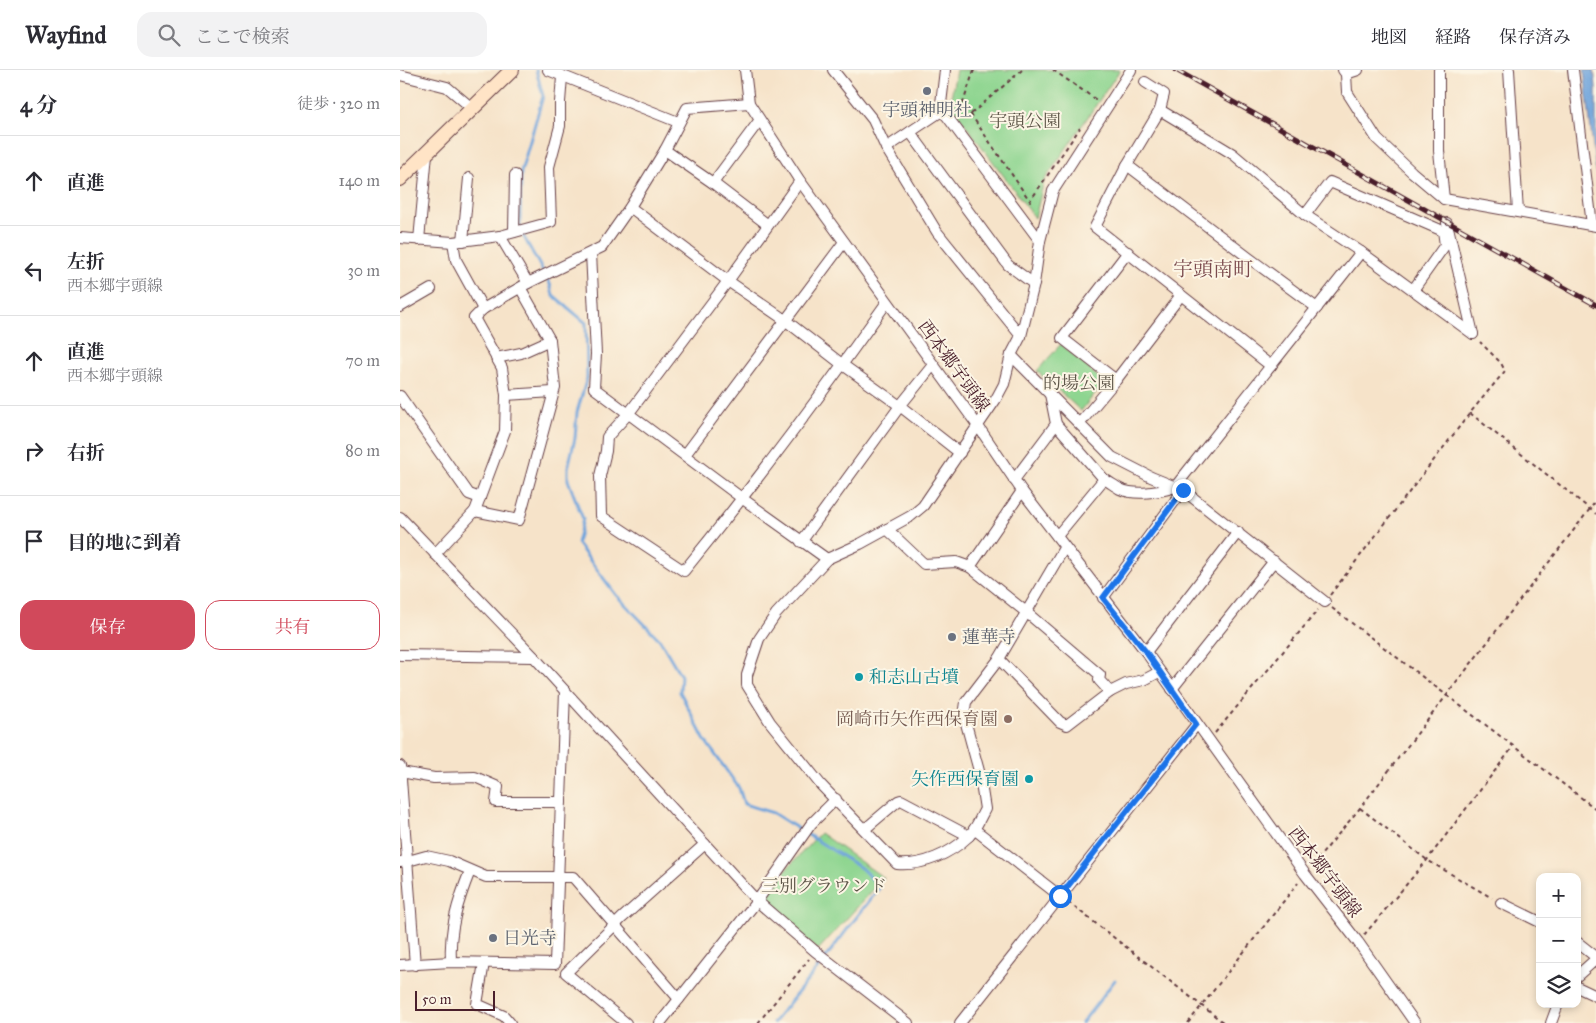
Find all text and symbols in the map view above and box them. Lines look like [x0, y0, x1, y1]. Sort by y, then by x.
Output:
search box [137, 12, 487, 57]
text: Wayfind [25, 20, 107, 50]
icon: search [155, 21, 183, 49]
text: ここで検索 [195, 25, 290, 48]
text: 地図 [1371, 26, 1407, 48]
text: 経路 [1435, 26, 1471, 48]
text: 保存済み [1499, 26, 1571, 48]
marker: 宇頭神明社 [921, 85, 933, 97]
text: 4 分 [20, 92, 57, 118]
text: 徒歩 · 320 m [297, 94, 380, 113]
place label: 宇頭神明社 [882, 99, 972, 121]
park label: 宇頭公園 [989, 110, 1061, 132]
icon: ahead [20, 167, 48, 195]
text: 直進 [67, 171, 105, 194]
text: 140 m [339, 171, 380, 190]
text: 左折 [67, 250, 105, 273]
icon: left [20, 257, 48, 285]
district label: 宇頭南町 [1173, 257, 1253, 281]
text: 30 m [347, 261, 380, 280]
text: 西本郷宇頭線 [67, 276, 163, 295]
street label: 西本郷宇頭線 [913, 316, 995, 416]
text: 直進 [67, 340, 105, 363]
icon: ahead [20, 347, 48, 375]
text: 70 m [345, 351, 380, 370]
text: 西本郷宇頭線 [67, 366, 163, 385]
park label: 的場公園 [1043, 372, 1115, 394]
icon: right [20, 437, 48, 465]
text: 右折 [67, 441, 105, 464]
text: 80 m [345, 441, 380, 460]
route end [1172, 479, 1195, 502]
icon: arrive [20, 527, 48, 555]
text: 目的地に到着 [67, 531, 181, 554]
button: 保存 [20, 600, 195, 650]
button: 共有 [205, 600, 380, 650]
place label: 蓮華寺 [962, 626, 1016, 648]
marker: 蓮華寺 [946, 631, 958, 643]
place label: 和志山古墳 [869, 666, 959, 688]
marker: 和志山古墳 [853, 671, 865, 683]
place label: 岡崎市矢作西保育園 [836, 708, 998, 730]
marker: 岡崎市矢作西保育園 [1002, 713, 1014, 725]
place label: 矢作西保育園 [911, 768, 1019, 790]
marker: 矢作西保育園 [1023, 773, 1035, 785]
street label: 西本郷宇頭線 [1284, 822, 1366, 922]
map controls [1536, 873, 1581, 1008]
button: + [1536, 873, 1581, 918]
park label: 三別グラウンド [761, 875, 887, 897]
route start [1049, 885, 1072, 908]
button: − [1536, 918, 1581, 963]
place label: 日光寺 [503, 927, 557, 949]
marker: 日光寺 [487, 932, 499, 944]
button: layers [1536, 963, 1581, 1008]
scale bar [415, 988, 495, 1011]
text: 50 m [422, 991, 451, 1008]

